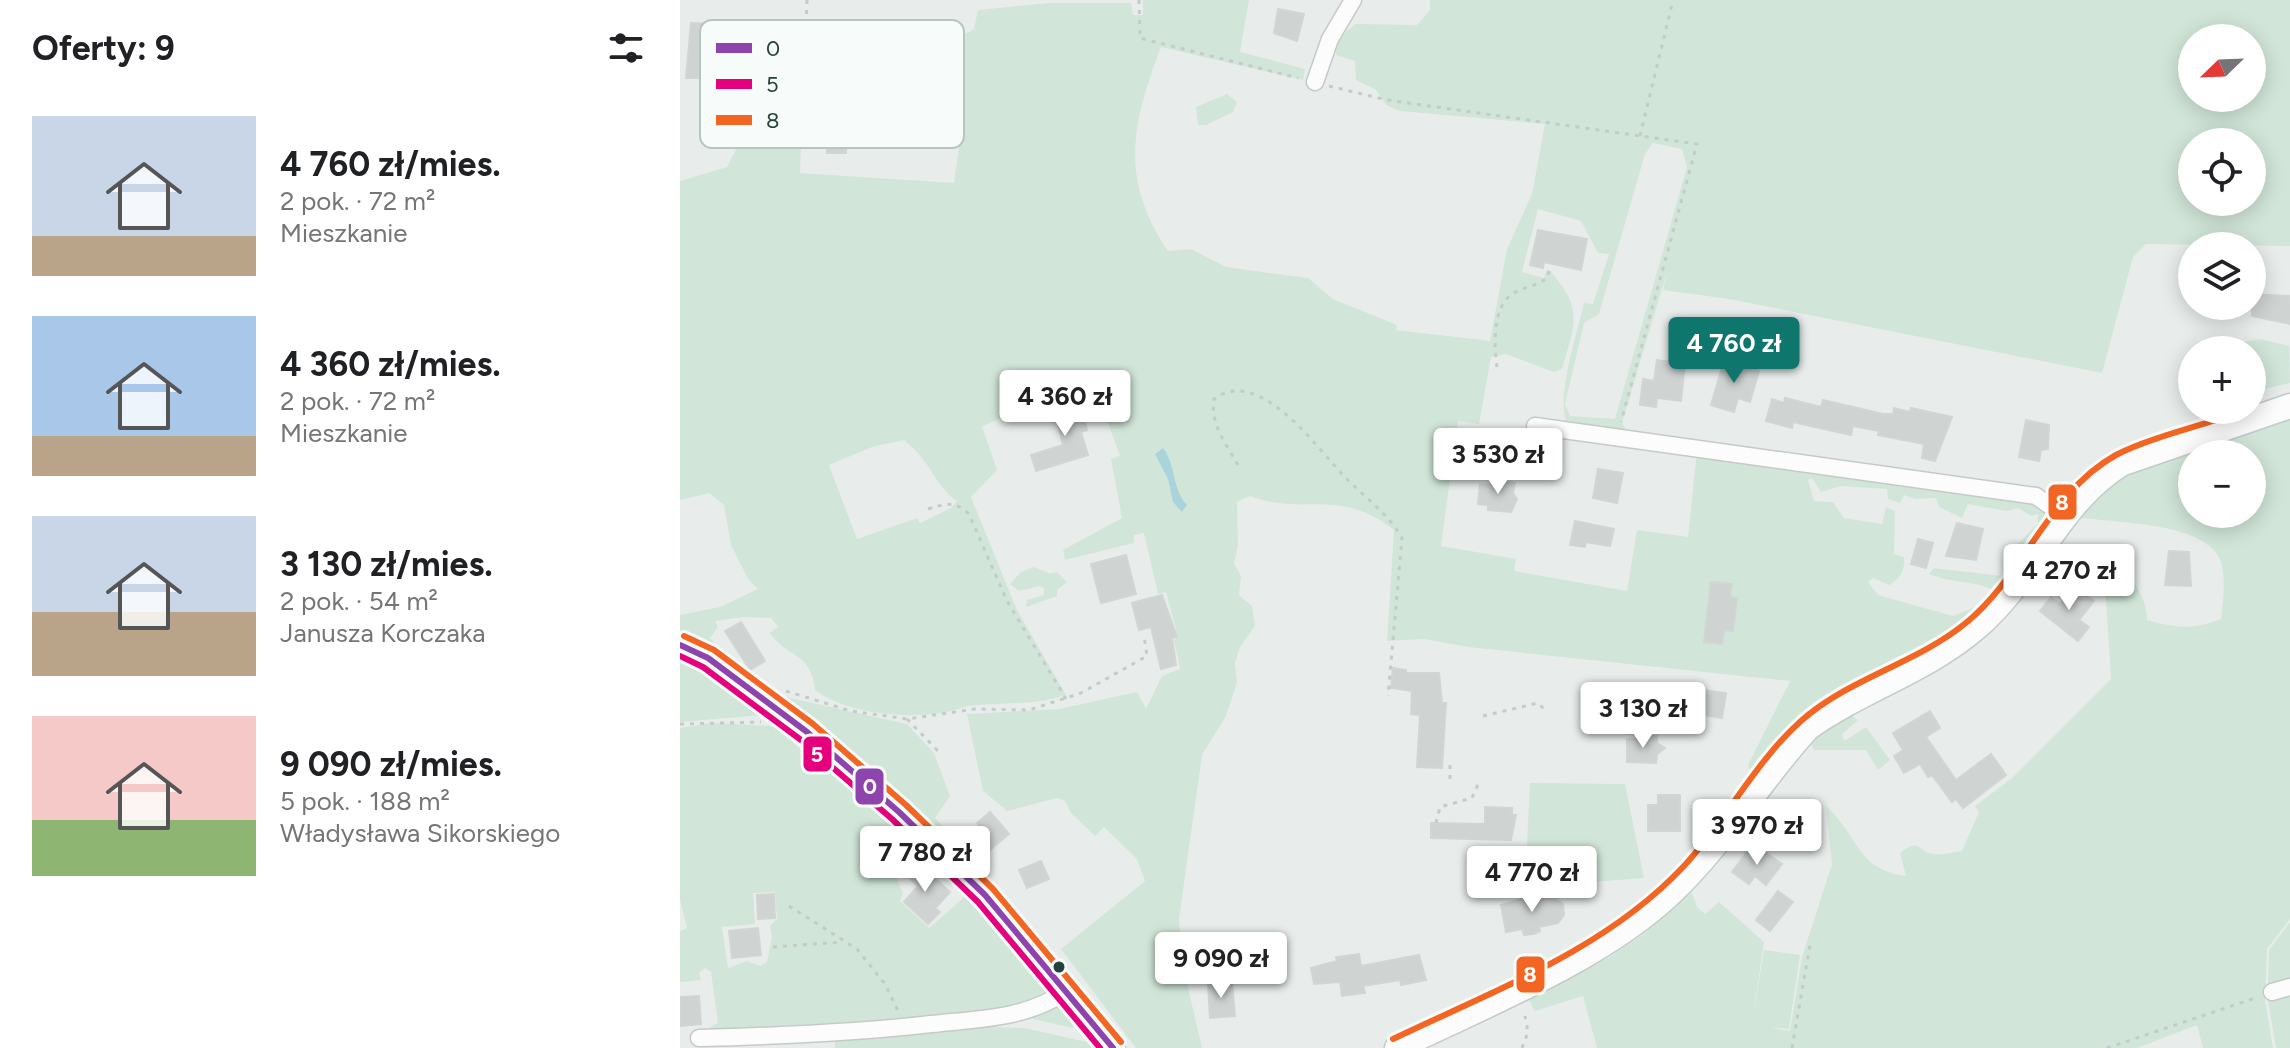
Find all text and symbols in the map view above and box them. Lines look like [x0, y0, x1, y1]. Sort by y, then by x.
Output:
legend [700, 20, 964, 148]
north arrow [2178, 24, 2266, 112]
map controls [2178, 24, 2266, 528]
icon: filters [604, 26, 648, 70]
text: Oferty: 9 [32, 28, 175, 69]
text: 0 [766, 35, 780, 62]
text: 5 [766, 71, 779, 98]
text: 8 [766, 107, 780, 134]
button: locate [2178, 128, 2266, 216]
text: 4 760 zł/mies. [280, 144, 501, 185]
icon: home [96, 148, 192, 244]
text: 2 pok. · 72 m² [280, 185, 435, 217]
text: Mieszkanie [280, 217, 407, 249]
button: layers [2178, 232, 2266, 320]
pin: 4 760 zł [1651, 317, 1817, 385]
text: 4 760 zł [1686, 327, 1782, 359]
button: + [2178, 336, 2266, 424]
text: 4 360 zł/mies. [280, 344, 501, 385]
icon: home [96, 348, 192, 444]
pin: 4 360 zł [982, 370, 1148, 438]
text: 4 360 zł [1017, 380, 1113, 412]
text: 2 pok. · 72 m² [280, 385, 435, 417]
text: Mieszkanie [280, 417, 407, 449]
pin: 3 530 zł [1415, 428, 1581, 496]
text: 3 530 zł [1451, 438, 1545, 470]
button: − [2178, 440, 2266, 528]
line badge: 8 [2047, 483, 2078, 521]
text: 8 [2055, 489, 2069, 516]
text: 3 130 zł/mies. [280, 544, 493, 585]
pin: 4 270 zł [1986, 544, 2152, 612]
icon: home [96, 548, 192, 644]
text: 4 270 zł [2021, 554, 2117, 586]
text: 2 pok. · 54 m² [280, 585, 438, 617]
text: Janusza Korczaka [280, 617, 485, 649]
pin: 3 130 zł [1560, 682, 1726, 750]
text: 3 130 zł [1599, 692, 1687, 724]
line badge: 5 [802, 735, 833, 773]
text: 5 [811, 741, 823, 768]
text: 9 090 zł/mies. [280, 744, 502, 785]
icon: home [96, 748, 192, 844]
line badge: 0 [854, 767, 885, 806]
text: 0 [863, 773, 877, 800]
text: 5 pok. · 188 m² [280, 785, 450, 817]
pin: 3 970 zł [1674, 799, 1840, 867]
text: 3 970 zł [1710, 809, 1804, 841]
text: Władysława Sikorskiego [280, 817, 560, 849]
pin: 7 780 zł [842, 826, 1008, 894]
text: 7 780 zł [878, 836, 972, 868]
pin: 4 770 zł [1449, 846, 1615, 914]
text: 4 770 zł [1485, 856, 1579, 888]
pin: 9 090 zł [1138, 932, 1304, 1000]
text: 9 090 zł [1173, 942, 1269, 974]
line badge: 8 [1515, 955, 1546, 994]
unlabelled marker [1051, 959, 1067, 975]
text: 8 [1523, 961, 1537, 988]

